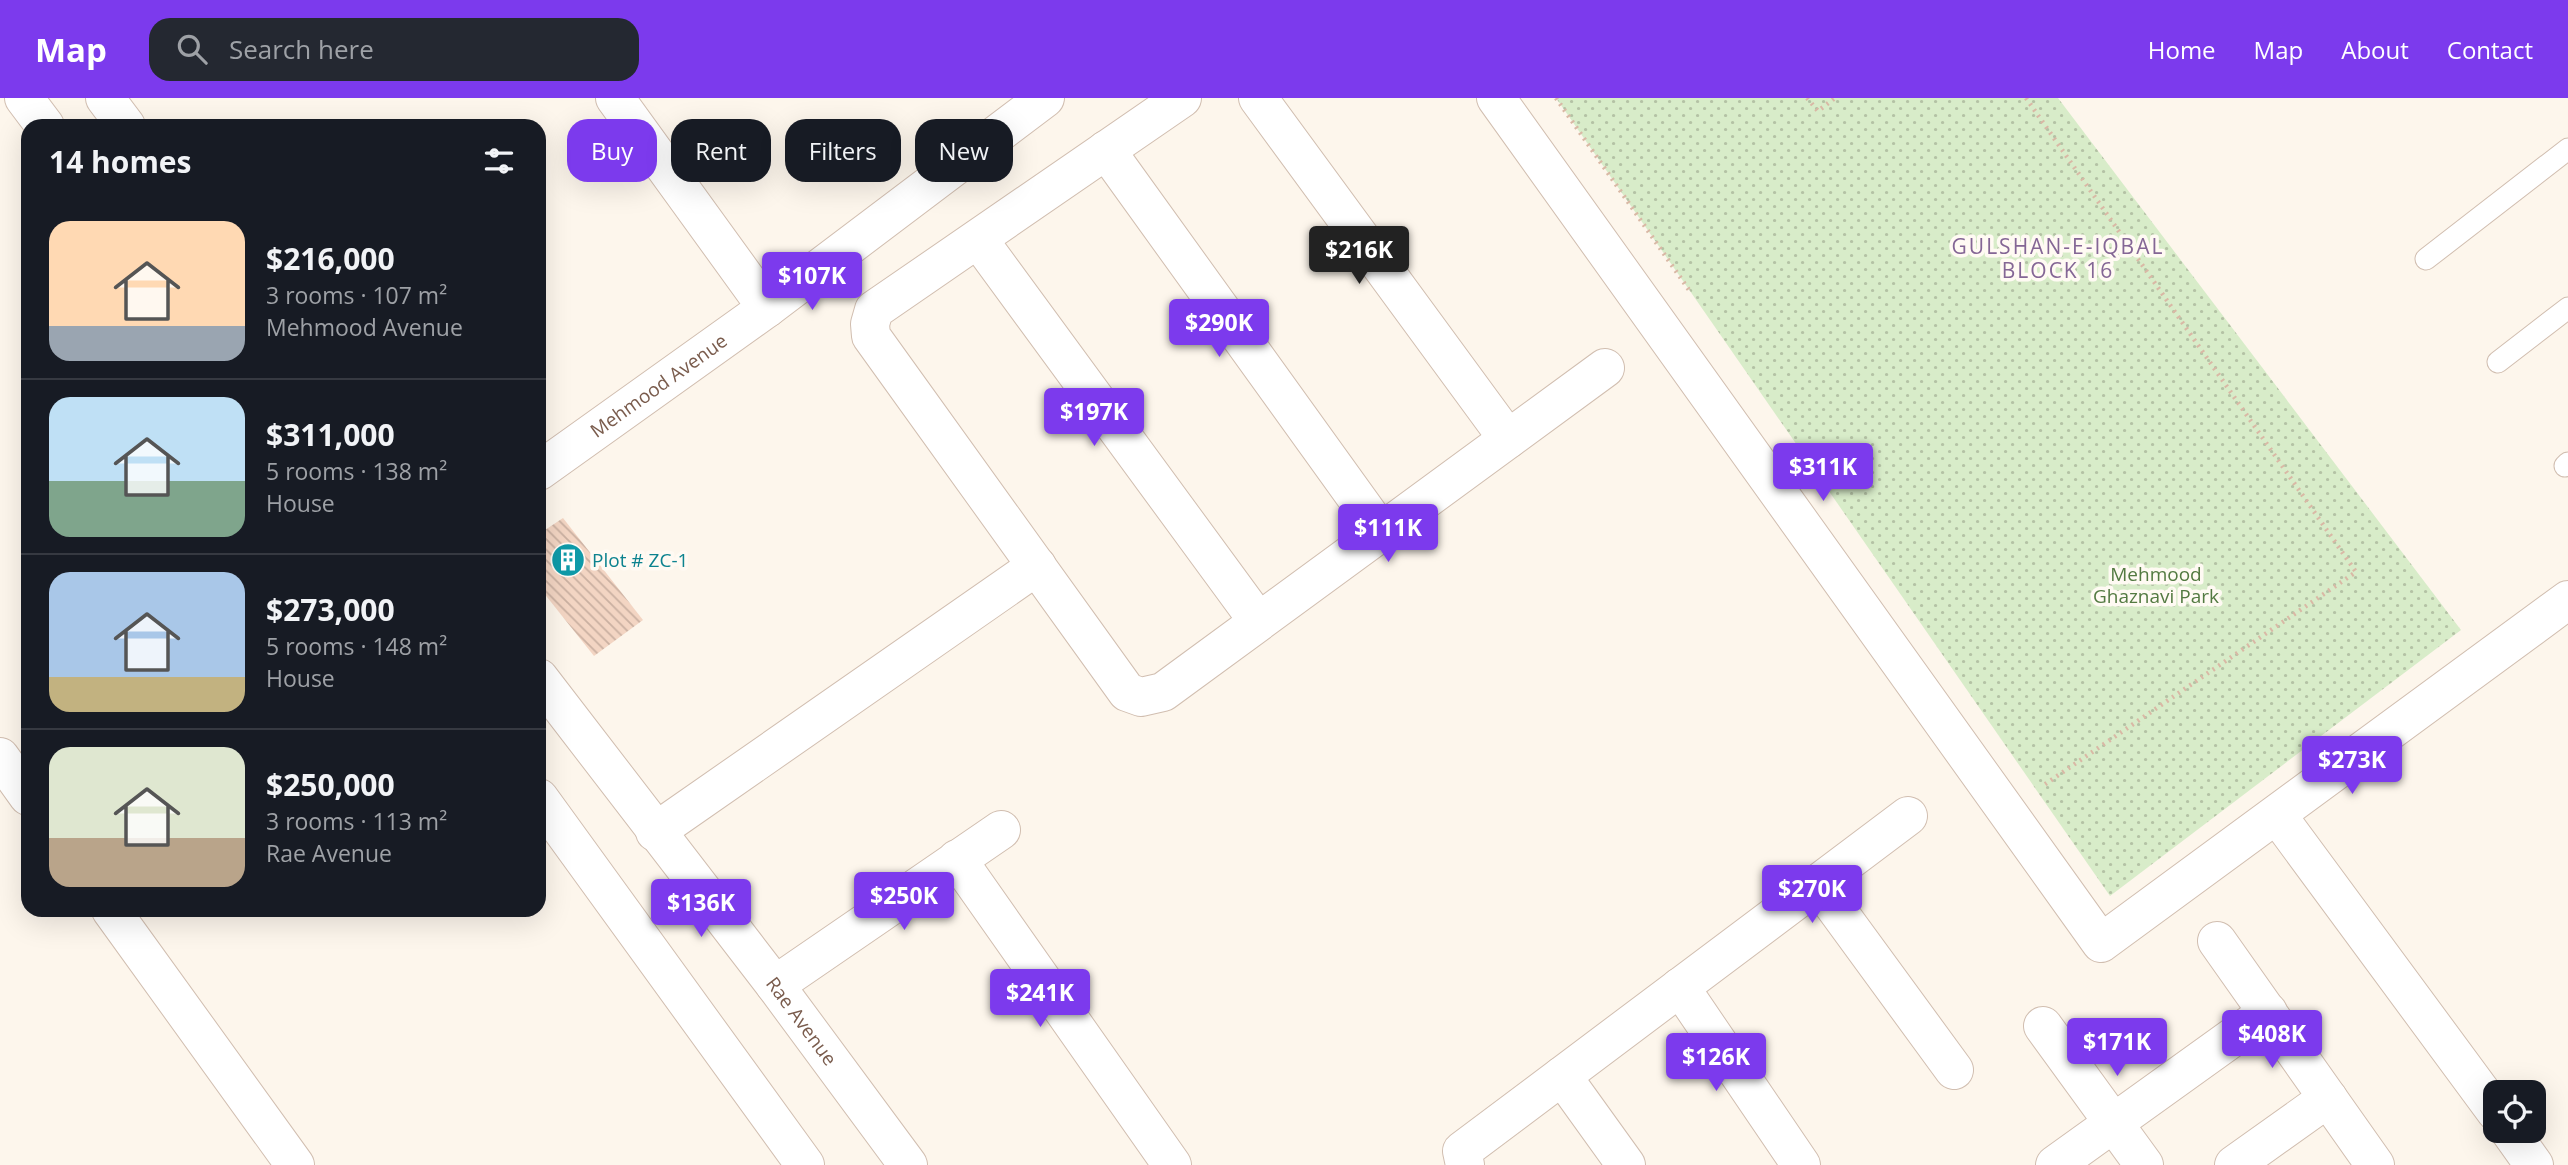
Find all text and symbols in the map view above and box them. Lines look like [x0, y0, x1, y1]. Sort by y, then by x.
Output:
search box [149, 18, 639, 81]
text: Map [35, 27, 107, 72]
icon: search [173, 30, 211, 68]
text: Search here [229, 31, 374, 67]
text: Home [2148, 33, 2216, 66]
text: Map [2254, 33, 2303, 66]
text: About [2341, 33, 2409, 66]
text: Contact [2447, 33, 2533, 66]
chip: Buy [567, 119, 657, 182]
chip: Rent [671, 119, 771, 182]
chip: Filters [785, 119, 901, 182]
chip: New [915, 119, 1013, 182]
text: 14 homes [49, 141, 192, 182]
icon: filters [480, 142, 518, 180]
pin: $216K [1310, 226, 1408, 286]
district label: GULSHAN-E-IQBAL BLOCK 16 [1952, 232, 2164, 284]
text: $216K [1325, 233, 1393, 265]
text: $216,000 [266, 238, 395, 279]
icon: home [105, 249, 189, 333]
pin: $107K [763, 252, 861, 312]
text: $107K [778, 259, 846, 291]
text: 3 rooms · 107 m² [266, 279, 447, 311]
pin: $290K [1170, 300, 1268, 359]
text: $290K [1185, 306, 1253, 338]
text: Mehmood Avenue [266, 311, 463, 343]
street label: Mehmood Avenue [585, 328, 732, 443]
pin: $197K [1045, 388, 1143, 448]
text: $197K [1060, 395, 1128, 427]
text: $311,000 [266, 414, 395, 455]
icon: home [105, 425, 189, 509]
pin: $311K [1774, 444, 1872, 503]
text: $311K [1789, 450, 1857, 482]
text: 5 rooms · 138 m² [266, 455, 447, 487]
text: House [266, 487, 335, 519]
pin: $111K [1339, 504, 1437, 564]
text: $111K [1354, 511, 1422, 543]
building icon: Plot # ZC-1 [549, 541, 587, 579]
place label: Plot # ZC-1 [592, 547, 688, 573]
park label: Mehmood Ghaznavi Park [2093, 561, 2219, 609]
text: $273,000 [266, 589, 395, 630]
icon: home [105, 600, 189, 684]
text: 5 rooms · 148 m² [266, 630, 447, 662]
text: House [266, 662, 335, 694]
pin: $273K [2303, 736, 2401, 796]
text: $273K [2318, 743, 2386, 775]
text: $250,000 [266, 764, 395, 805]
icon: home [105, 775, 189, 859]
text: 3 rooms · 113 m² [266, 805, 447, 837]
text: Rae Avenue [266, 837, 392, 869]
pin: $270K [1763, 866, 1861, 925]
pin: $250K [855, 872, 953, 932]
text: $270K [1778, 872, 1846, 904]
text: $250K [870, 879, 938, 911]
pin: $136K [652, 880, 750, 939]
text: $136K [667, 886, 735, 918]
pin: $241K [991, 970, 1089, 1029]
street label: Rae Avenue [760, 971, 843, 1071]
text: $241K [1006, 976, 1074, 1008]
pin: $408K [2223, 1010, 2321, 1070]
text: $408K [2238, 1017, 2306, 1049]
pin: $171K [2068, 1018, 2166, 1078]
text: $171K [2083, 1025, 2151, 1057]
pin: $126K [1667, 1034, 1765, 1093]
text: $126K [1682, 1040, 1750, 1072]
map controls [2483, 1080, 2546, 1143]
button: locate [2483, 1080, 2546, 1143]

